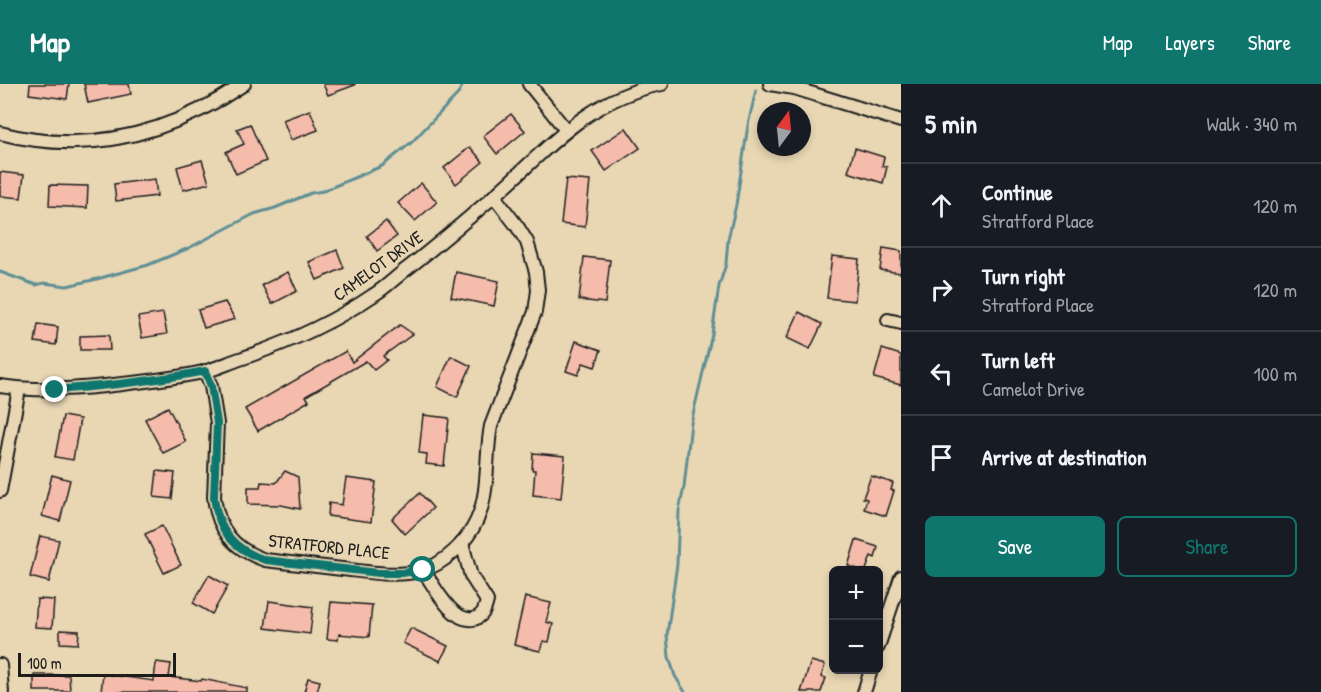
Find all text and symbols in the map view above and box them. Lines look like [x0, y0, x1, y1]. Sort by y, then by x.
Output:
text: Map [30, 23, 70, 61]
text: Map [1103, 28, 1132, 57]
text: Layers [1165, 28, 1215, 57]
text: Share [1248, 28, 1291, 57]
north arrow [757, 102, 811, 156]
text: 5 min [925, 106, 977, 141]
text: Walk · 340 m [1206, 110, 1297, 137]
text: Continue [982, 177, 1053, 207]
icon: ahead [925, 189, 958, 222]
text: 120 m [1253, 192, 1297, 219]
text: Stratford Place [982, 207, 1094, 234]
street label: CAMELOT DRIVE [328, 224, 428, 307]
text: Turn right [982, 261, 1065, 291]
icon: right [925, 273, 958, 306]
text: 120 m [1253, 276, 1297, 303]
text: Stratford Place [982, 291, 1094, 318]
text: Turn left [982, 345, 1055, 375]
icon: left [925, 357, 958, 390]
text: 100 m [1254, 360, 1297, 387]
text: Camelot Drive [982, 375, 1085, 402]
route end [41, 376, 67, 402]
icon: arrive [925, 441, 958, 474]
text: Arrive at destination [982, 442, 1147, 472]
button: Save [925, 516, 1105, 577]
button: Share [1117, 516, 1297, 577]
street label: STRATFORD PLACE [267, 528, 391, 565]
route start [409, 556, 435, 582]
map controls [829, 566, 883, 674]
button: + [829, 566, 883, 620]
button: − [829, 620, 883, 674]
scale bar [18, 650, 176, 678]
text: 100 m [27, 652, 62, 674]

